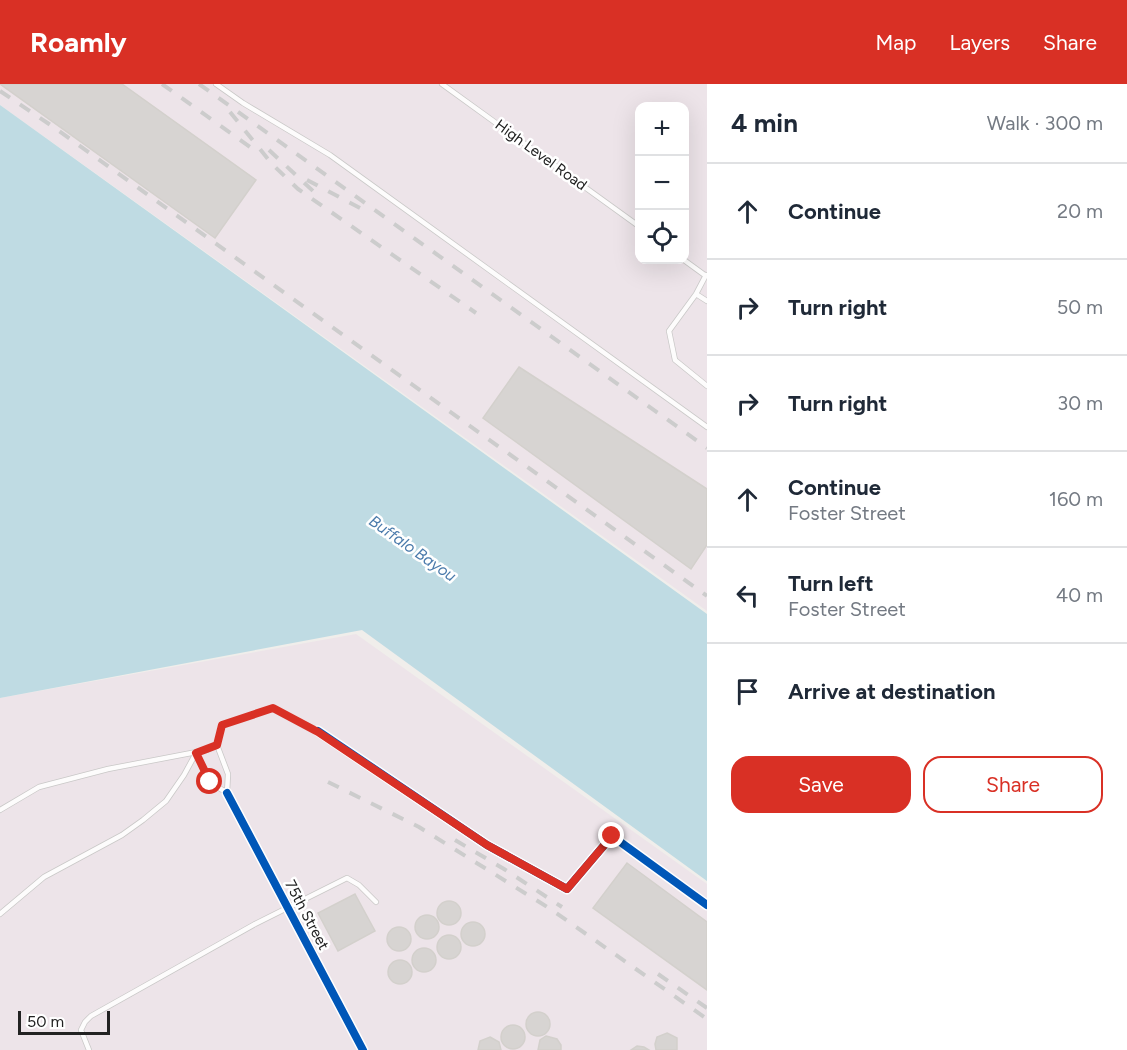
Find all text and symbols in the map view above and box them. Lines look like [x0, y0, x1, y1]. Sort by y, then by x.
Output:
text: Roamly [30, 25, 127, 59]
text: Map [876, 30, 916, 55]
text: Layers [949, 30, 1010, 55]
text: Share [1043, 30, 1097, 55]
map controls [635, 102, 689, 264]
button: + [635, 102, 689, 156]
text: 4 min [731, 107, 798, 139]
text: Walk · 300 m [987, 111, 1103, 135]
street label: High Level Road [492, 116, 590, 194]
button: − [635, 156, 689, 210]
icon: ahead [731, 195, 764, 228]
text: Continue [788, 198, 881, 225]
text: 20 m [1057, 199, 1103, 223]
button: locate [635, 210, 689, 264]
icon: right [731, 291, 764, 324]
text: Turn right [788, 294, 887, 321]
text: 50 m [1057, 295, 1103, 319]
icon: right [731, 387, 764, 420]
text: Turn right [788, 390, 887, 417]
text: 30 m [1057, 391, 1103, 415]
text: Continue [788, 474, 881, 501]
icon: ahead [731, 483, 764, 516]
text: 160 m [1049, 487, 1103, 511]
text: Foster Street [788, 501, 906, 525]
water label: Buffalo Bayou [365, 511, 460, 586]
text: Turn left [788, 570, 874, 597]
icon: left [731, 579, 764, 612]
text: 40 m [1056, 583, 1103, 607]
text: Foster Street [788, 597, 906, 621]
icon: arrive [731, 675, 764, 708]
text: Arrive at destination [788, 678, 996, 705]
button: Save [731, 756, 911, 813]
button: Share [923, 756, 1103, 813]
route start [196, 768, 222, 794]
route end [598, 822, 624, 848]
street label: 75th Street [281, 877, 333, 953]
scale bar [18, 1008, 110, 1036]
text: 50 m [27, 1012, 64, 1031]

